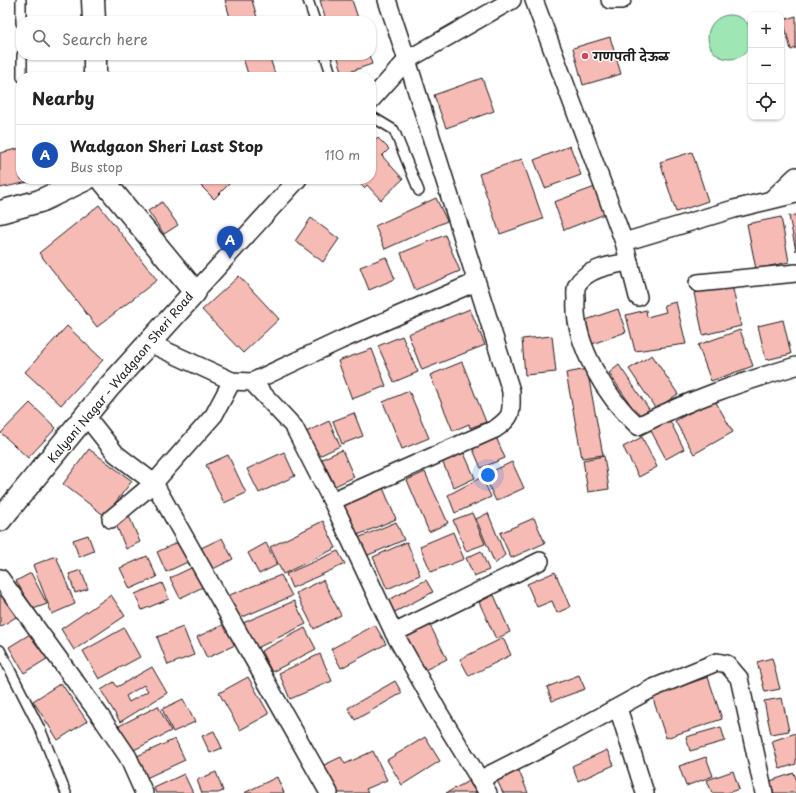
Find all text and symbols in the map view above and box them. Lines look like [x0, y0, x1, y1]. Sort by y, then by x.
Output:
map controls [748, 12, 784, 120]
button: + [748, 12, 784, 48]
search box [16, 16, 376, 60]
icon: search [30, 27, 52, 49]
text: Search here [62, 27, 148, 50]
place label: गणपती देऊळ [592, 47, 671, 65]
button: − [748, 48, 784, 84]
marker: गणपती देऊळ [580, 51, 590, 61]
button: locate [748, 84, 784, 120]
text: Nearby [32, 85, 94, 111]
text: Wadgaon Sheri Last Stop [70, 134, 263, 157]
text: A [40, 145, 50, 164]
text: 110 m [325, 145, 360, 164]
text: Bus stop [70, 157, 123, 176]
pin: A [217, 226, 243, 259]
street label: Kalyani Nagar - Wadgaon Sheri Road [43, 288, 197, 466]
your location [478, 465, 498, 485]

